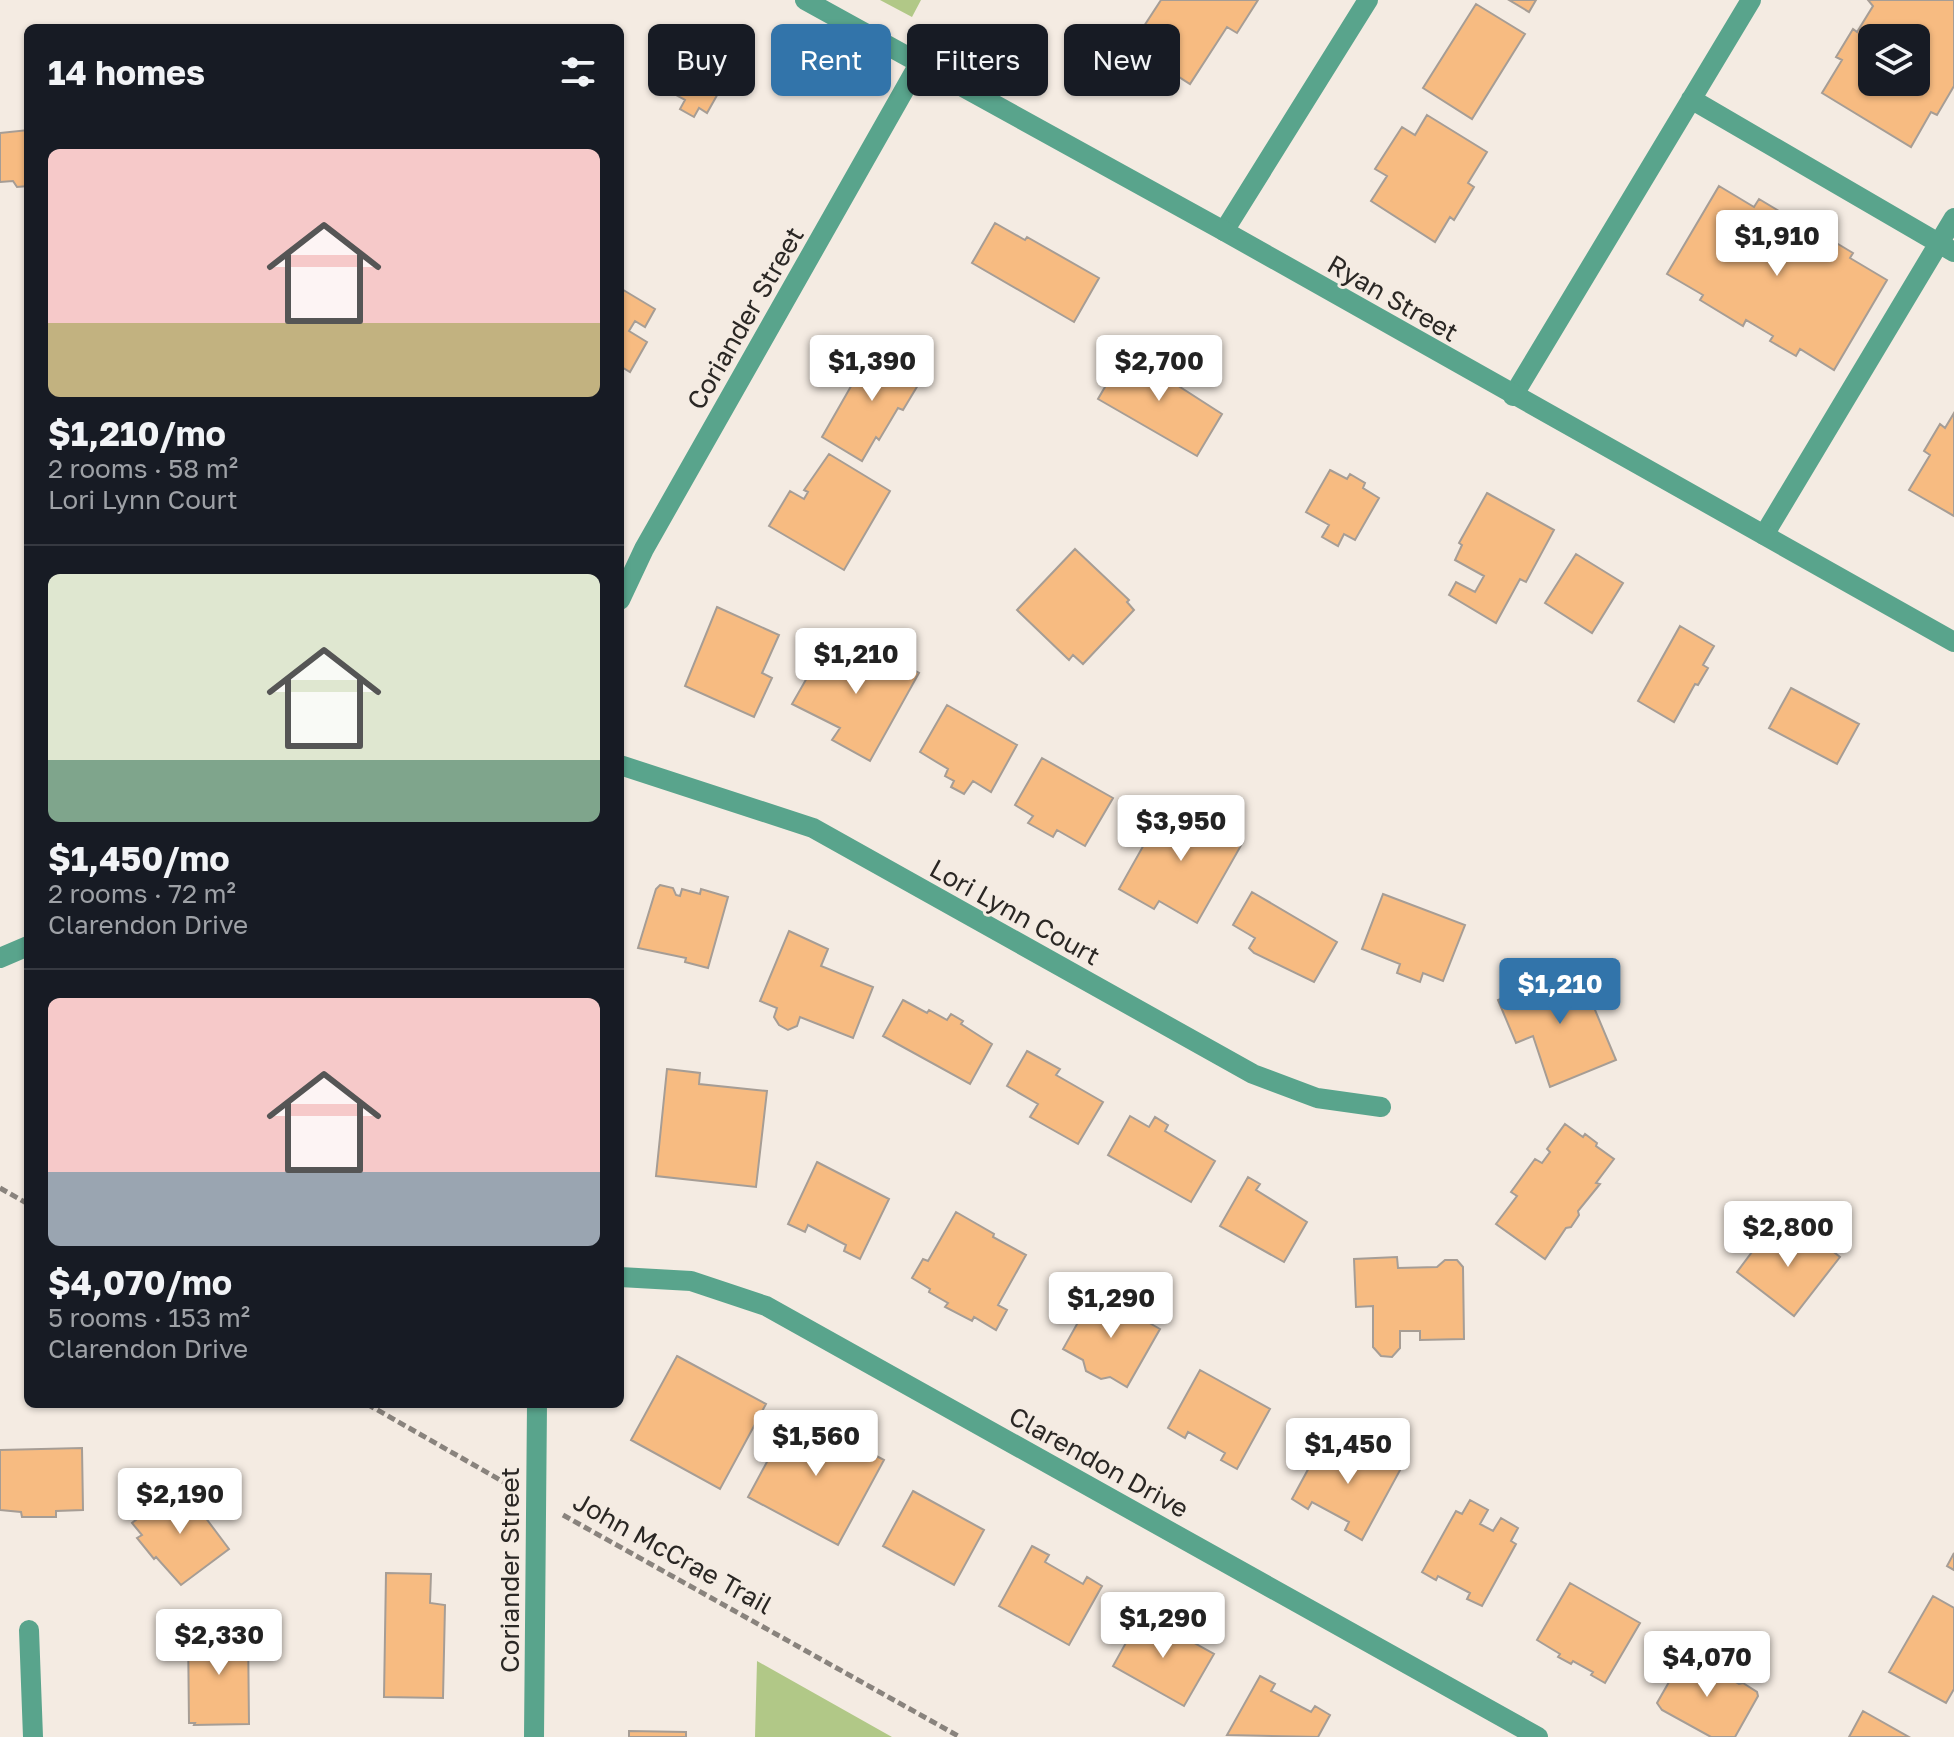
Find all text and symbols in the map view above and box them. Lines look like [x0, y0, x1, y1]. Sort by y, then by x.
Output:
chip: Buy [648, 24, 755, 96]
chip: Rent [771, 24, 891, 96]
chip: Filters [907, 24, 1048, 96]
chip: New [1064, 24, 1180, 96]
map controls [1858, 24, 1930, 96]
button: layers [1858, 24, 1930, 96]
icon: filters [556, 50, 600, 94]
text: 14 homes [48, 52, 205, 92]
icon: home [252, 201, 396, 345]
pin: $1,910 [1712, 210, 1842, 278]
text: $1,910 [1734, 220, 1820, 251]
street label: Coriander Street [680, 221, 810, 415]
street label: Ryan Street [1322, 248, 1464, 348]
pin: $1,390 [807, 335, 937, 403]
pin: $2,700 [1094, 335, 1224, 403]
text: $1,390 [828, 345, 916, 376]
text: $2,700 [1114, 345, 1204, 376]
text: $1,210/mo [48, 413, 226, 453]
text: 2 rooms · 58 m² [48, 453, 238, 484]
text: Lori Lynn Court [48, 484, 238, 515]
icon: home [252, 626, 396, 770]
pin: $1,210 [791, 628, 921, 696]
text: $1,210 [813, 638, 899, 669]
pin: $3,950 [1116, 795, 1246, 863]
text: $3,950 [1136, 805, 1226, 836]
text: $1,450/mo [48, 838, 230, 878]
street label: Lori Lynn Court [925, 852, 1105, 972]
text: 2 rooms · 72 m² [48, 878, 236, 909]
text: Clarendon Drive [48, 909, 248, 940]
pin: $1,210 [1495, 958, 1625, 1026]
text: $1,210 [1517, 968, 1603, 999]
icon: home [252, 1050, 396, 1194]
pin: $2,800 [1723, 1201, 1853, 1269]
text: $2,800 [1742, 1211, 1834, 1242]
text: $4,070/mo [48, 1262, 232, 1302]
pin: $1,290 [1046, 1272, 1176, 1340]
text: $1,290 [1067, 1282, 1155, 1313]
text: 5 rooms · 153 m² [48, 1302, 250, 1333]
text: Clarendon Drive [48, 1333, 248, 1364]
street label: Clarendon Drive [1004, 1400, 1194, 1524]
pin: $1,560 [751, 1410, 881, 1478]
pin: $1,450 [1283, 1418, 1413, 1486]
text: $1,560 [772, 1420, 860, 1451]
text: $1,450 [1304, 1428, 1392, 1459]
street label: Coriander Street [494, 1467, 525, 1673]
pin: $2,190 [115, 1468, 245, 1536]
text: $2,190 [136, 1478, 224, 1509]
street label: John McCrae Trail [568, 1486, 778, 1620]
pin: $1,290 [1098, 1592, 1228, 1660]
text: $1,290 [1119, 1602, 1207, 1633]
pin: $2,330 [154, 1609, 284, 1677]
text: $2,330 [174, 1619, 264, 1650]
pin: $4,070 [1642, 1631, 1772, 1699]
text: $4,070 [1662, 1641, 1752, 1672]

